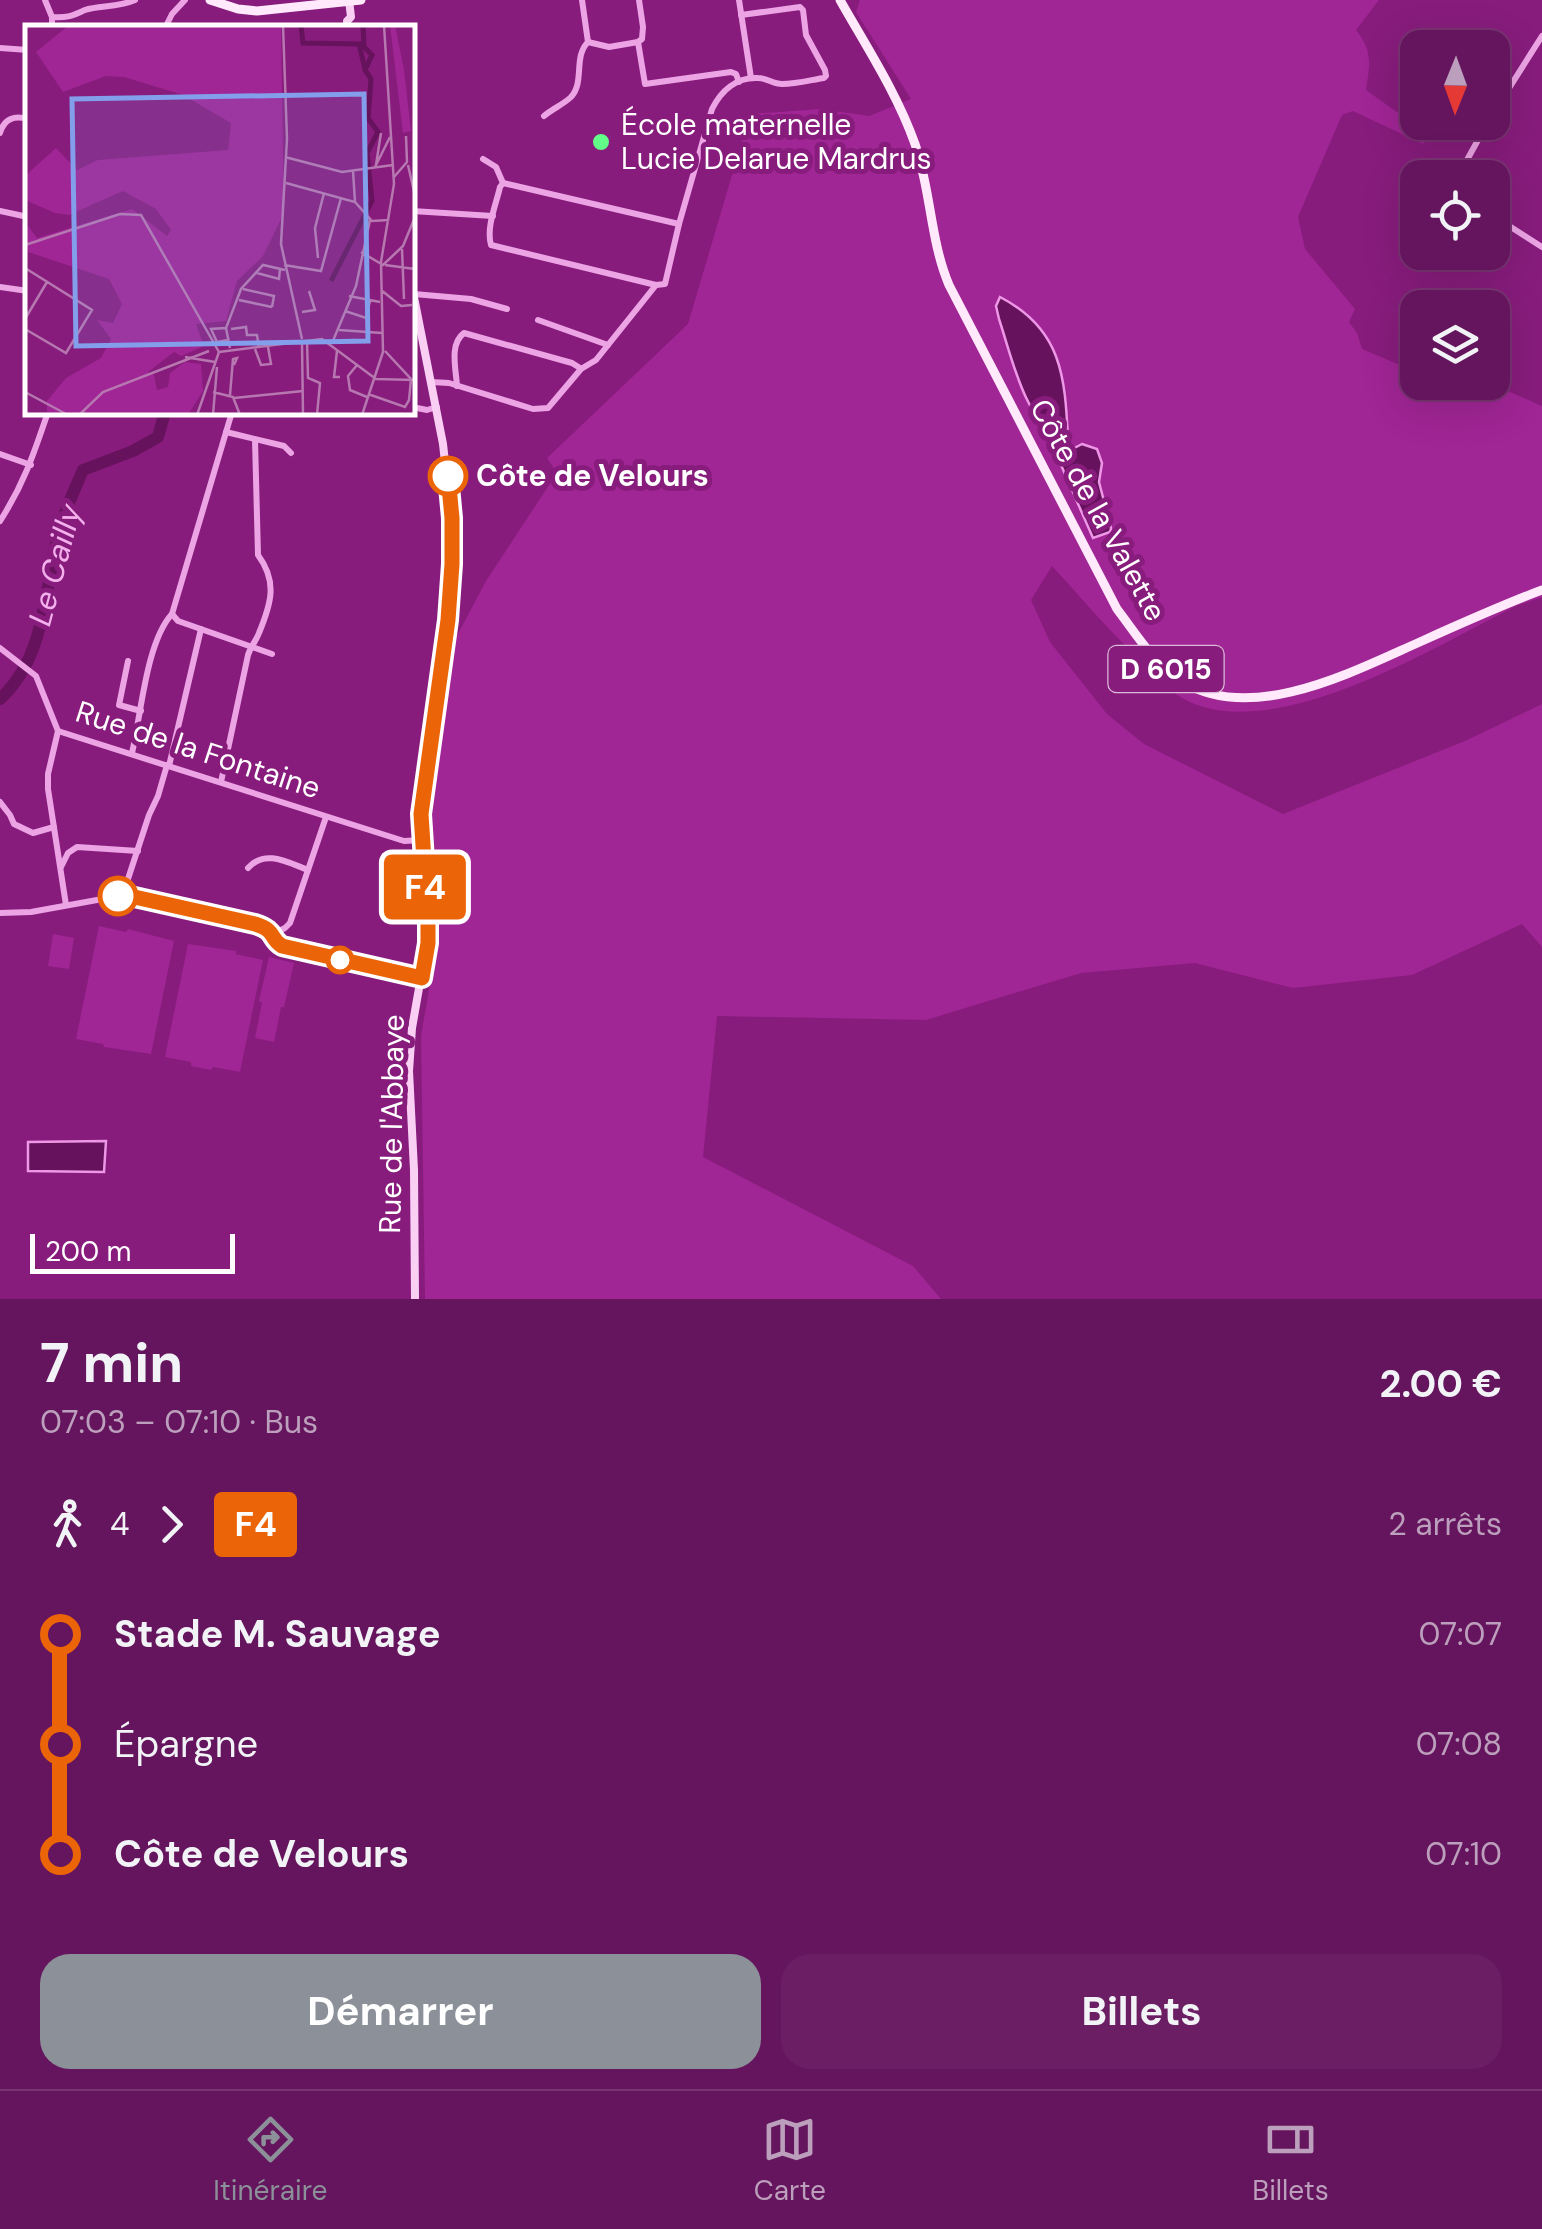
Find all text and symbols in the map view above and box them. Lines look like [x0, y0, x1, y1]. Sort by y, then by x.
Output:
inset map [25, 25, 415, 415]
north arrow [1400, 30, 1510, 140]
map controls [1400, 30, 1510, 400]
place label: École maternelle Lucie Delarue Mardrus [621, 105, 932, 178]
marker: École maternelle Lucie Delarue Mardrus [590, 131, 612, 153]
button: locate [1400, 160, 1510, 270]
button: layers [1400, 290, 1510, 400]
street label: Côte de la Valette [1021, 392, 1176, 628]
place label: Côte de Velours [476, 456, 709, 495]
marker: Côte de Velours [429, 457, 467, 495]
water label: Le Cailly [19, 498, 92, 630]
road number: D 6015 [1108, 646, 1224, 692]
street label: Rue de la Fontaine [71, 692, 325, 807]
line badge: F4 [380, 854, 470, 920]
text: F4 [404, 864, 446, 910]
unlabelled marker [99, 877, 137, 915]
unlabelled marker [327, 947, 353, 973]
street label: Rue de l'Abbaye [370, 1014, 413, 1234]
scale bar [30, 1229, 235, 1274]
text: 200 m [45, 1233, 132, 1270]
text: 7 min [40, 1327, 183, 1399]
text: 2.00 € [1380, 1359, 1502, 1409]
text: 07:03 – 07:10 · Bus [40, 1401, 318, 1443]
icon: walk [40, 1497, 95, 1552]
icon: forward [144, 1497, 199, 1552]
text: F4 [234, 1501, 277, 1547]
text: 4 [110, 1503, 129, 1545]
text: 2 arrêts [1388, 1503, 1502, 1545]
text: Stade M. Sauvage [114, 1609, 441, 1659]
text: 07:07 [1418, 1613, 1502, 1655]
text: Épargne [114, 1719, 258, 1769]
text: 07:08 [1416, 1723, 1502, 1765]
text: Côte de Velours [114, 1829, 409, 1879]
text: 07:10 [1425, 1833, 1502, 1875]
button: Démarrer [40, 1954, 761, 2069]
button: Billets [781, 1954, 1502, 2069]
tab: Itinéraire [213, 2112, 327, 2209]
tab: Carte [754, 2112, 826, 2209]
tab: Billets [1252, 2112, 1329, 2209]

